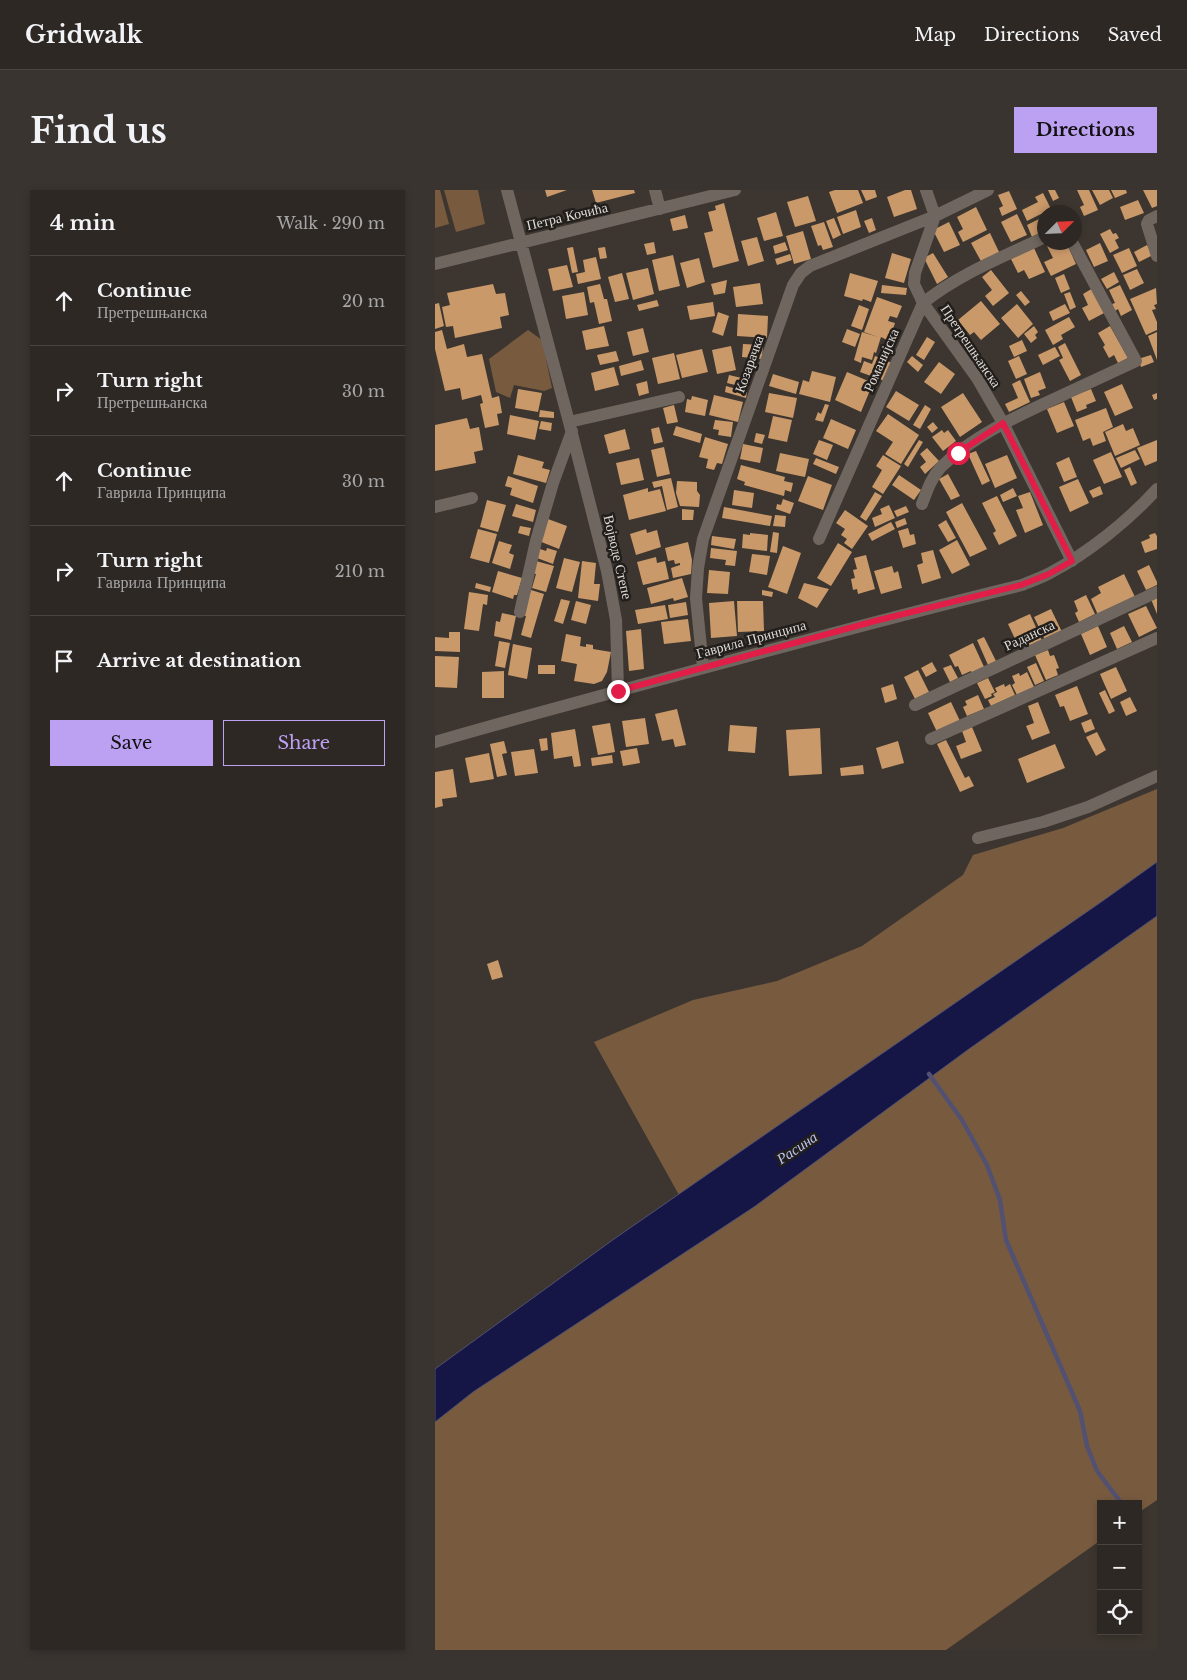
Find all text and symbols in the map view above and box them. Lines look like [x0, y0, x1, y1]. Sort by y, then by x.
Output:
text: Gridwalk [25, 20, 142, 49]
text: Map [914, 24, 956, 46]
text: Directions [984, 24, 1080, 46]
text: Saved [1108, 24, 1162, 46]
button: Directions [1014, 107, 1157, 153]
text: Find us [30, 109, 167, 152]
street label: Петра Кочића [525, 198, 610, 234]
north arrow [1037, 205, 1082, 250]
text: 4 min [50, 210, 116, 236]
text: Walk · 290 m [277, 213, 385, 233]
text: Continue [97, 279, 192, 302]
icon: ahead [50, 287, 78, 315]
text: 20 m [342, 291, 385, 311]
street label: Претрешњанска [937, 301, 1006, 392]
text: Претрешњанска [97, 302, 207, 322]
street label: Романијска [859, 325, 903, 394]
street label: Козарачка [730, 332, 768, 395]
text: Turn right [97, 369, 203, 392]
icon: right [50, 377, 78, 405]
text: 30 m [342, 381, 385, 401]
text: Претрешњанска [97, 392, 207, 412]
route start [947, 442, 970, 465]
text: Continue [97, 459, 192, 482]
icon: ahead [50, 467, 78, 495]
text: 30 m [342, 471, 385, 491]
text: Гаврила Принципа [97, 482, 226, 502]
street label: Војводе Степе [600, 513, 636, 601]
text: Turn right [97, 549, 203, 572]
icon: right [50, 557, 78, 585]
text: 210 m [335, 561, 385, 581]
text: Гаврила Принципа [97, 572, 226, 592]
street label: Гаврила Принципа [694, 615, 809, 662]
street label: Раданска [1001, 615, 1058, 655]
icon: arrive [50, 647, 78, 675]
text: Arrive at destination [97, 649, 301, 672]
route end [607, 680, 630, 703]
button: Save [50, 720, 213, 766]
button: Share [223, 720, 385, 766]
water label: Расина [772, 1127, 821, 1169]
map controls [1097, 1500, 1142, 1635]
button: + [1097, 1500, 1142, 1545]
button: − [1097, 1545, 1142, 1590]
button: locate [1097, 1590, 1142, 1635]

